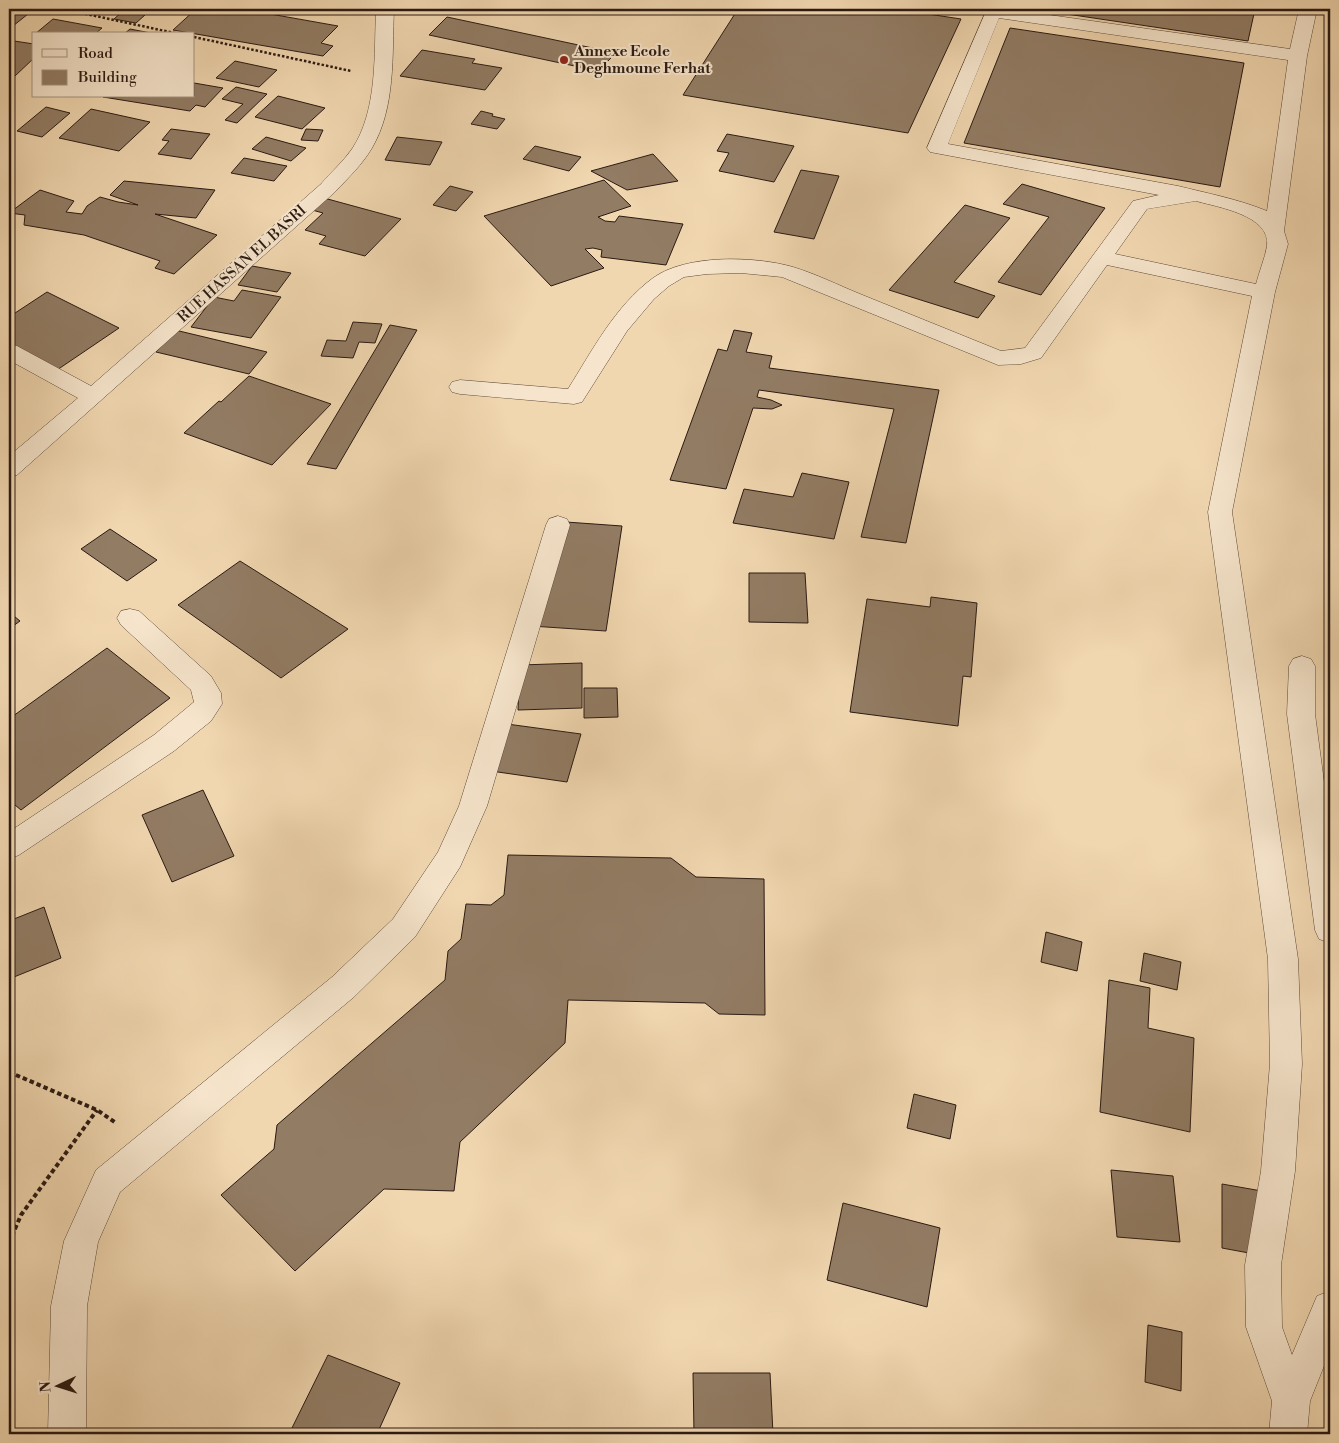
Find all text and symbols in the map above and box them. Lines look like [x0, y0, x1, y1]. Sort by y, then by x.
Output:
legend [32, 32, 195, 98]
place label: Annexe Ecole Deghmoune Ferhat [573, 42, 711, 78]
text: Road [78, 44, 113, 63]
marker: Annexe Ecole Deghmoune Ferhat [558, 54, 570, 66]
text: Building [77, 68, 137, 87]
street label: RUE HASSAN EL BASRI [174, 201, 311, 327]
north arrow [32, 1360, 82, 1410]
text: N [37, 1381, 55, 1393]

